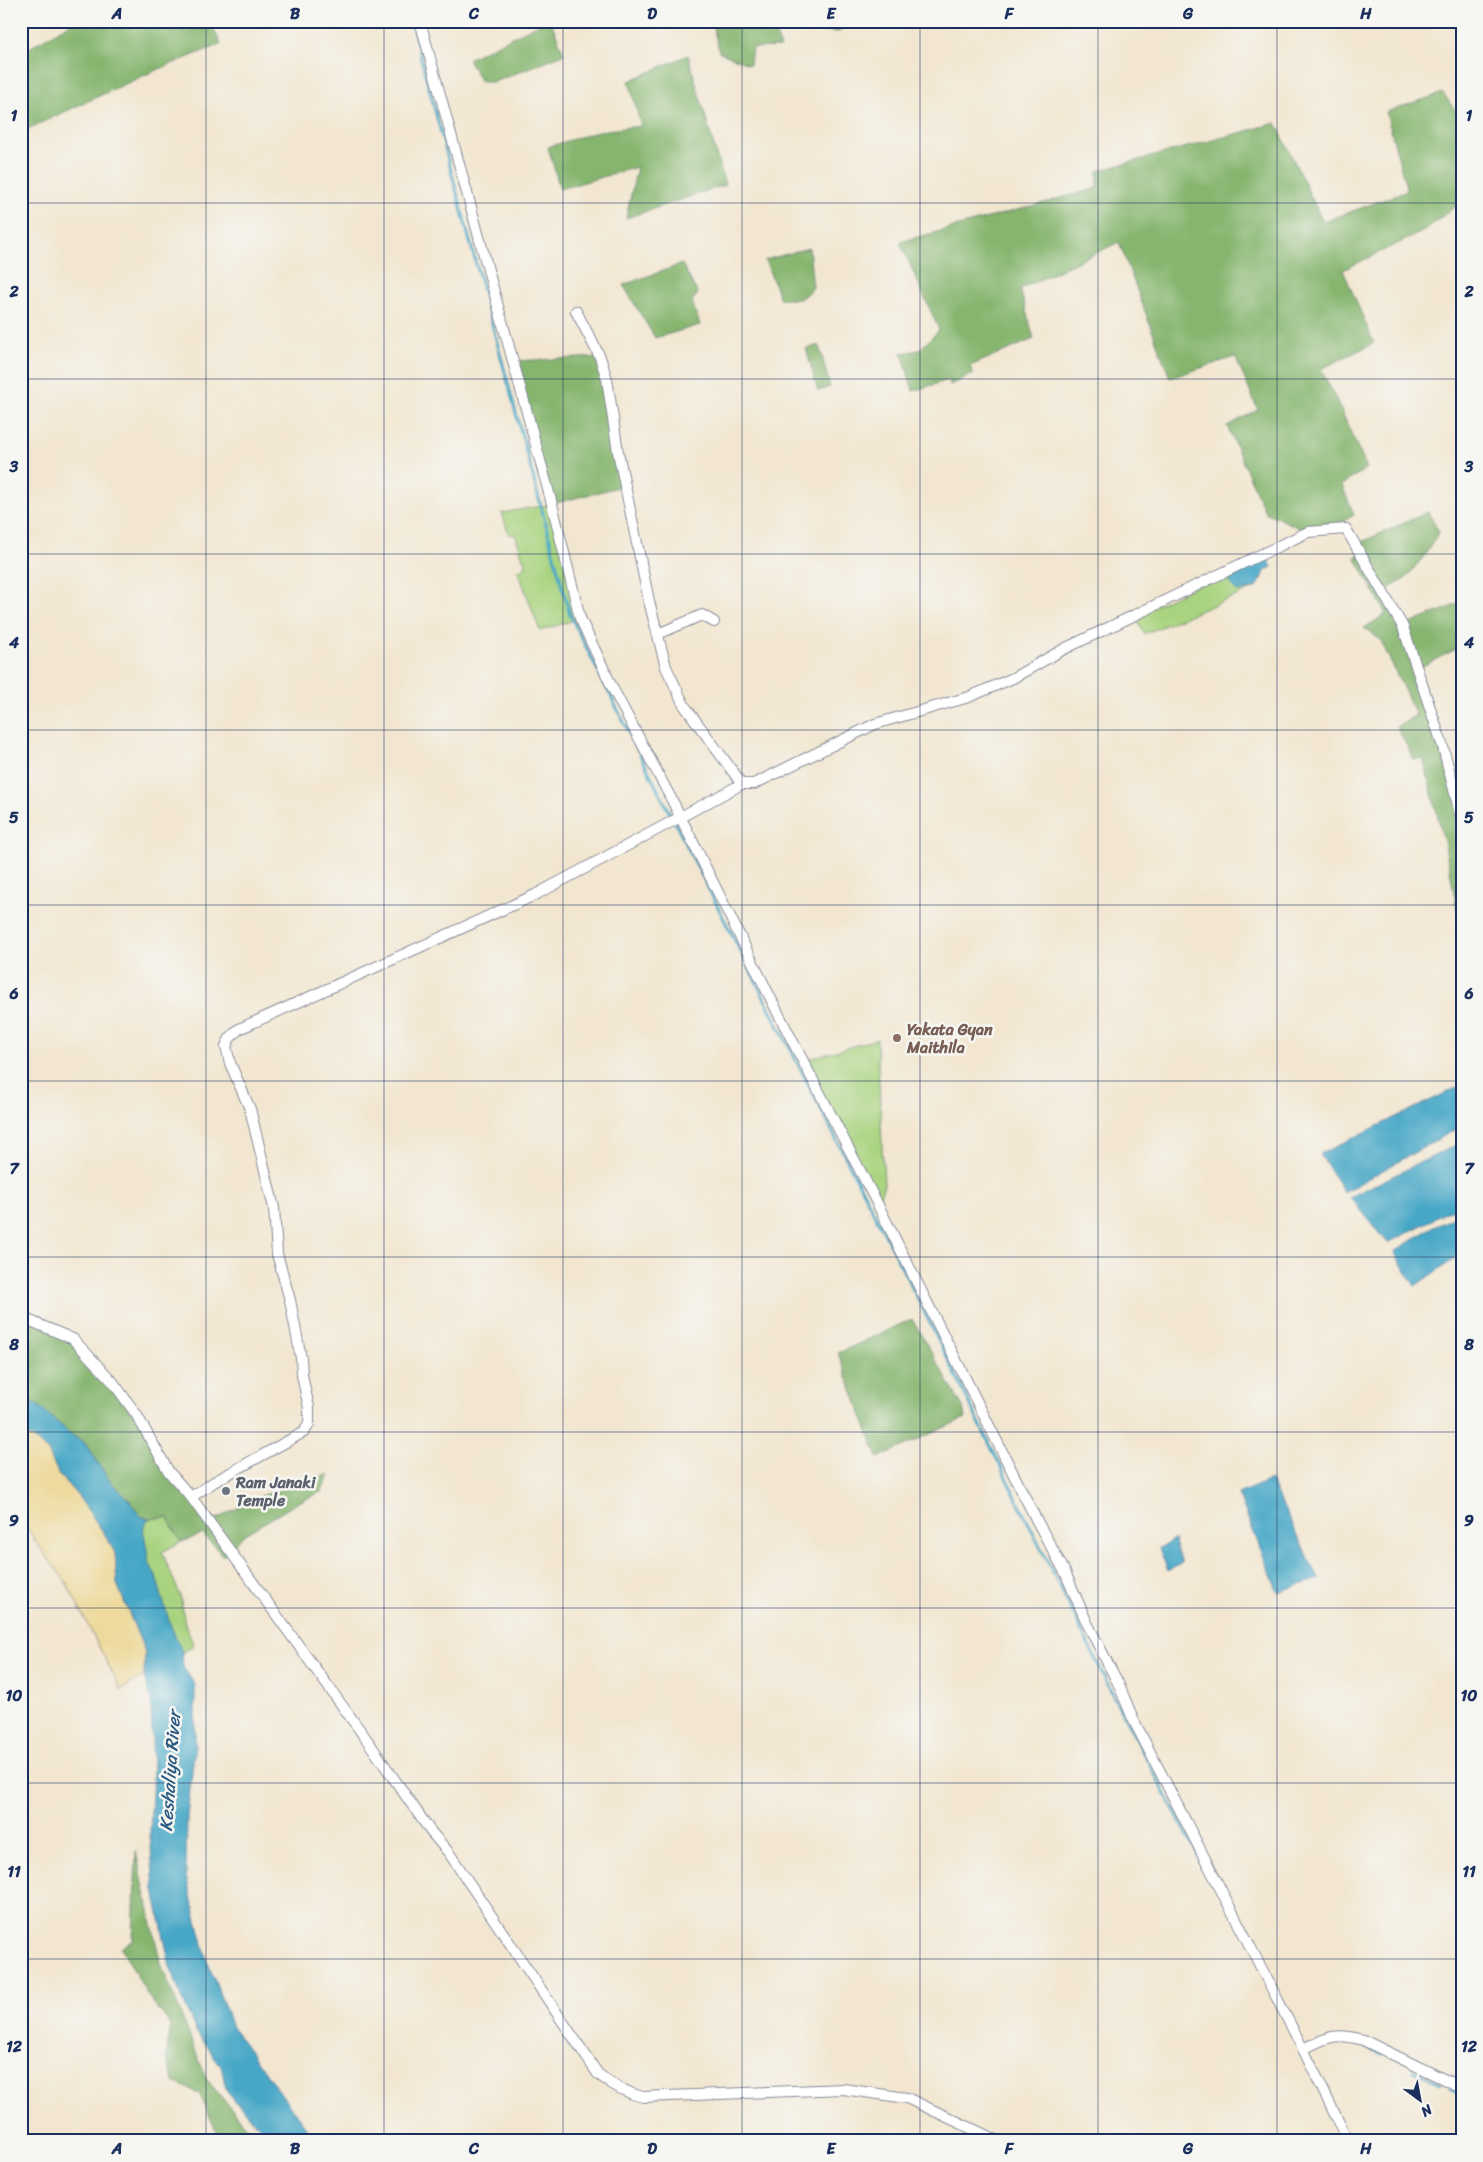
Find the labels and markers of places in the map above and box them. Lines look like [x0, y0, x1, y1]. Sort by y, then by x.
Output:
place label: Yakata Gyan Maithila [906, 1015, 993, 1062]
marker: Yakata Gyan Maithila [891, 1032, 903, 1044]
place label: Ram Janaki Temple [235, 1468, 317, 1515]
marker: Ram Janaki Temple [220, 1485, 232, 1497]

